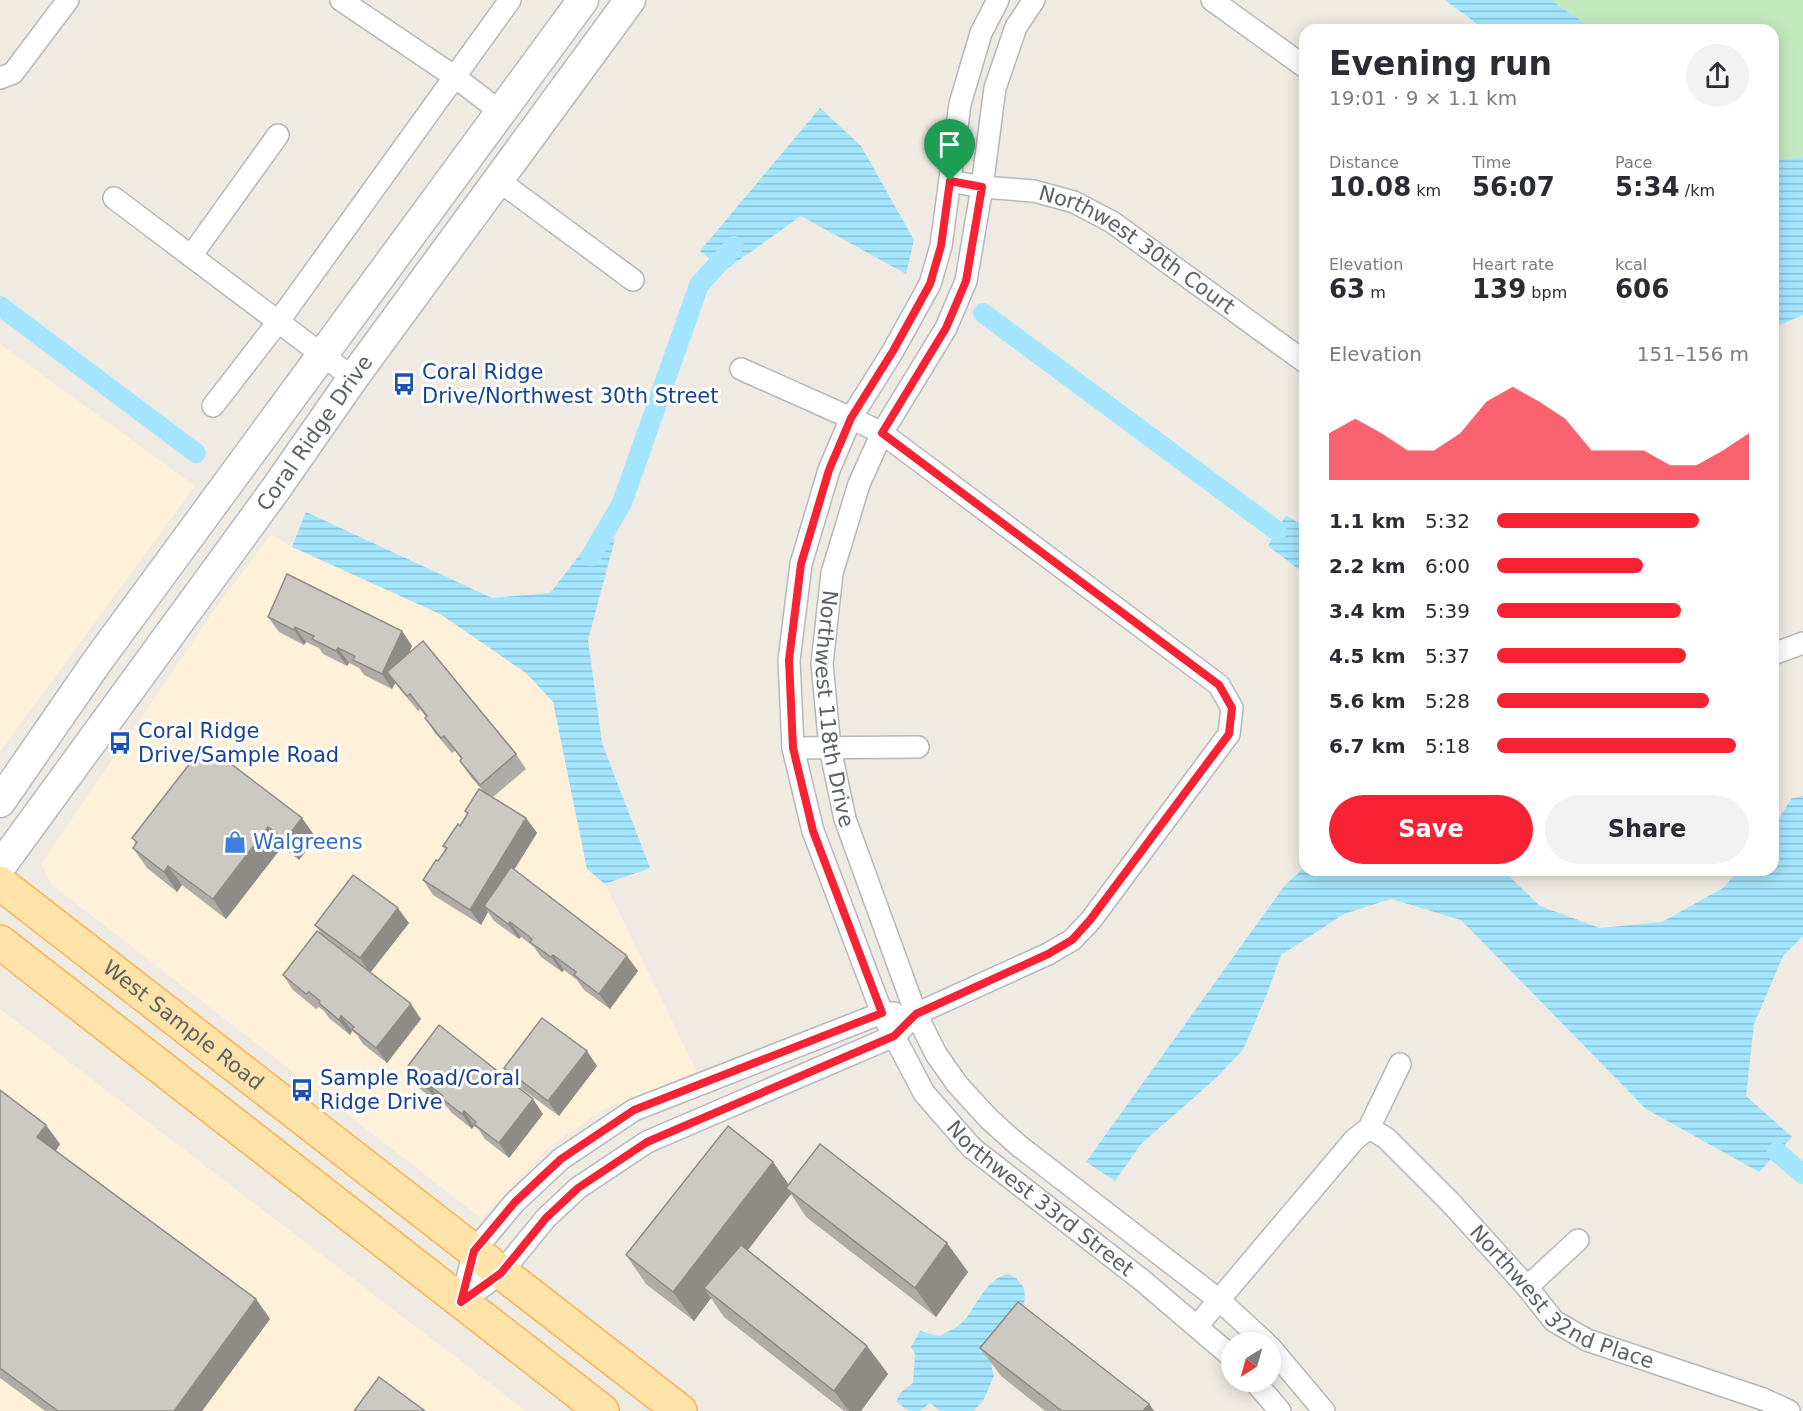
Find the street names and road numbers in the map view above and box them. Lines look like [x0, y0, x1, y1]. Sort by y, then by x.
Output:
street label: Northwest 30th Court [1036, 181, 1239, 319]
street label: Coral Ridge Drive [252, 351, 377, 515]
street label: Northwest 118th Drive [810, 589, 859, 831]
street label: West Sample Road [98, 956, 268, 1095]
street label: Northwest 33rd Street [942, 1116, 1138, 1281]
street label: Northwest 32nd Place [1465, 1220, 1657, 1374]

